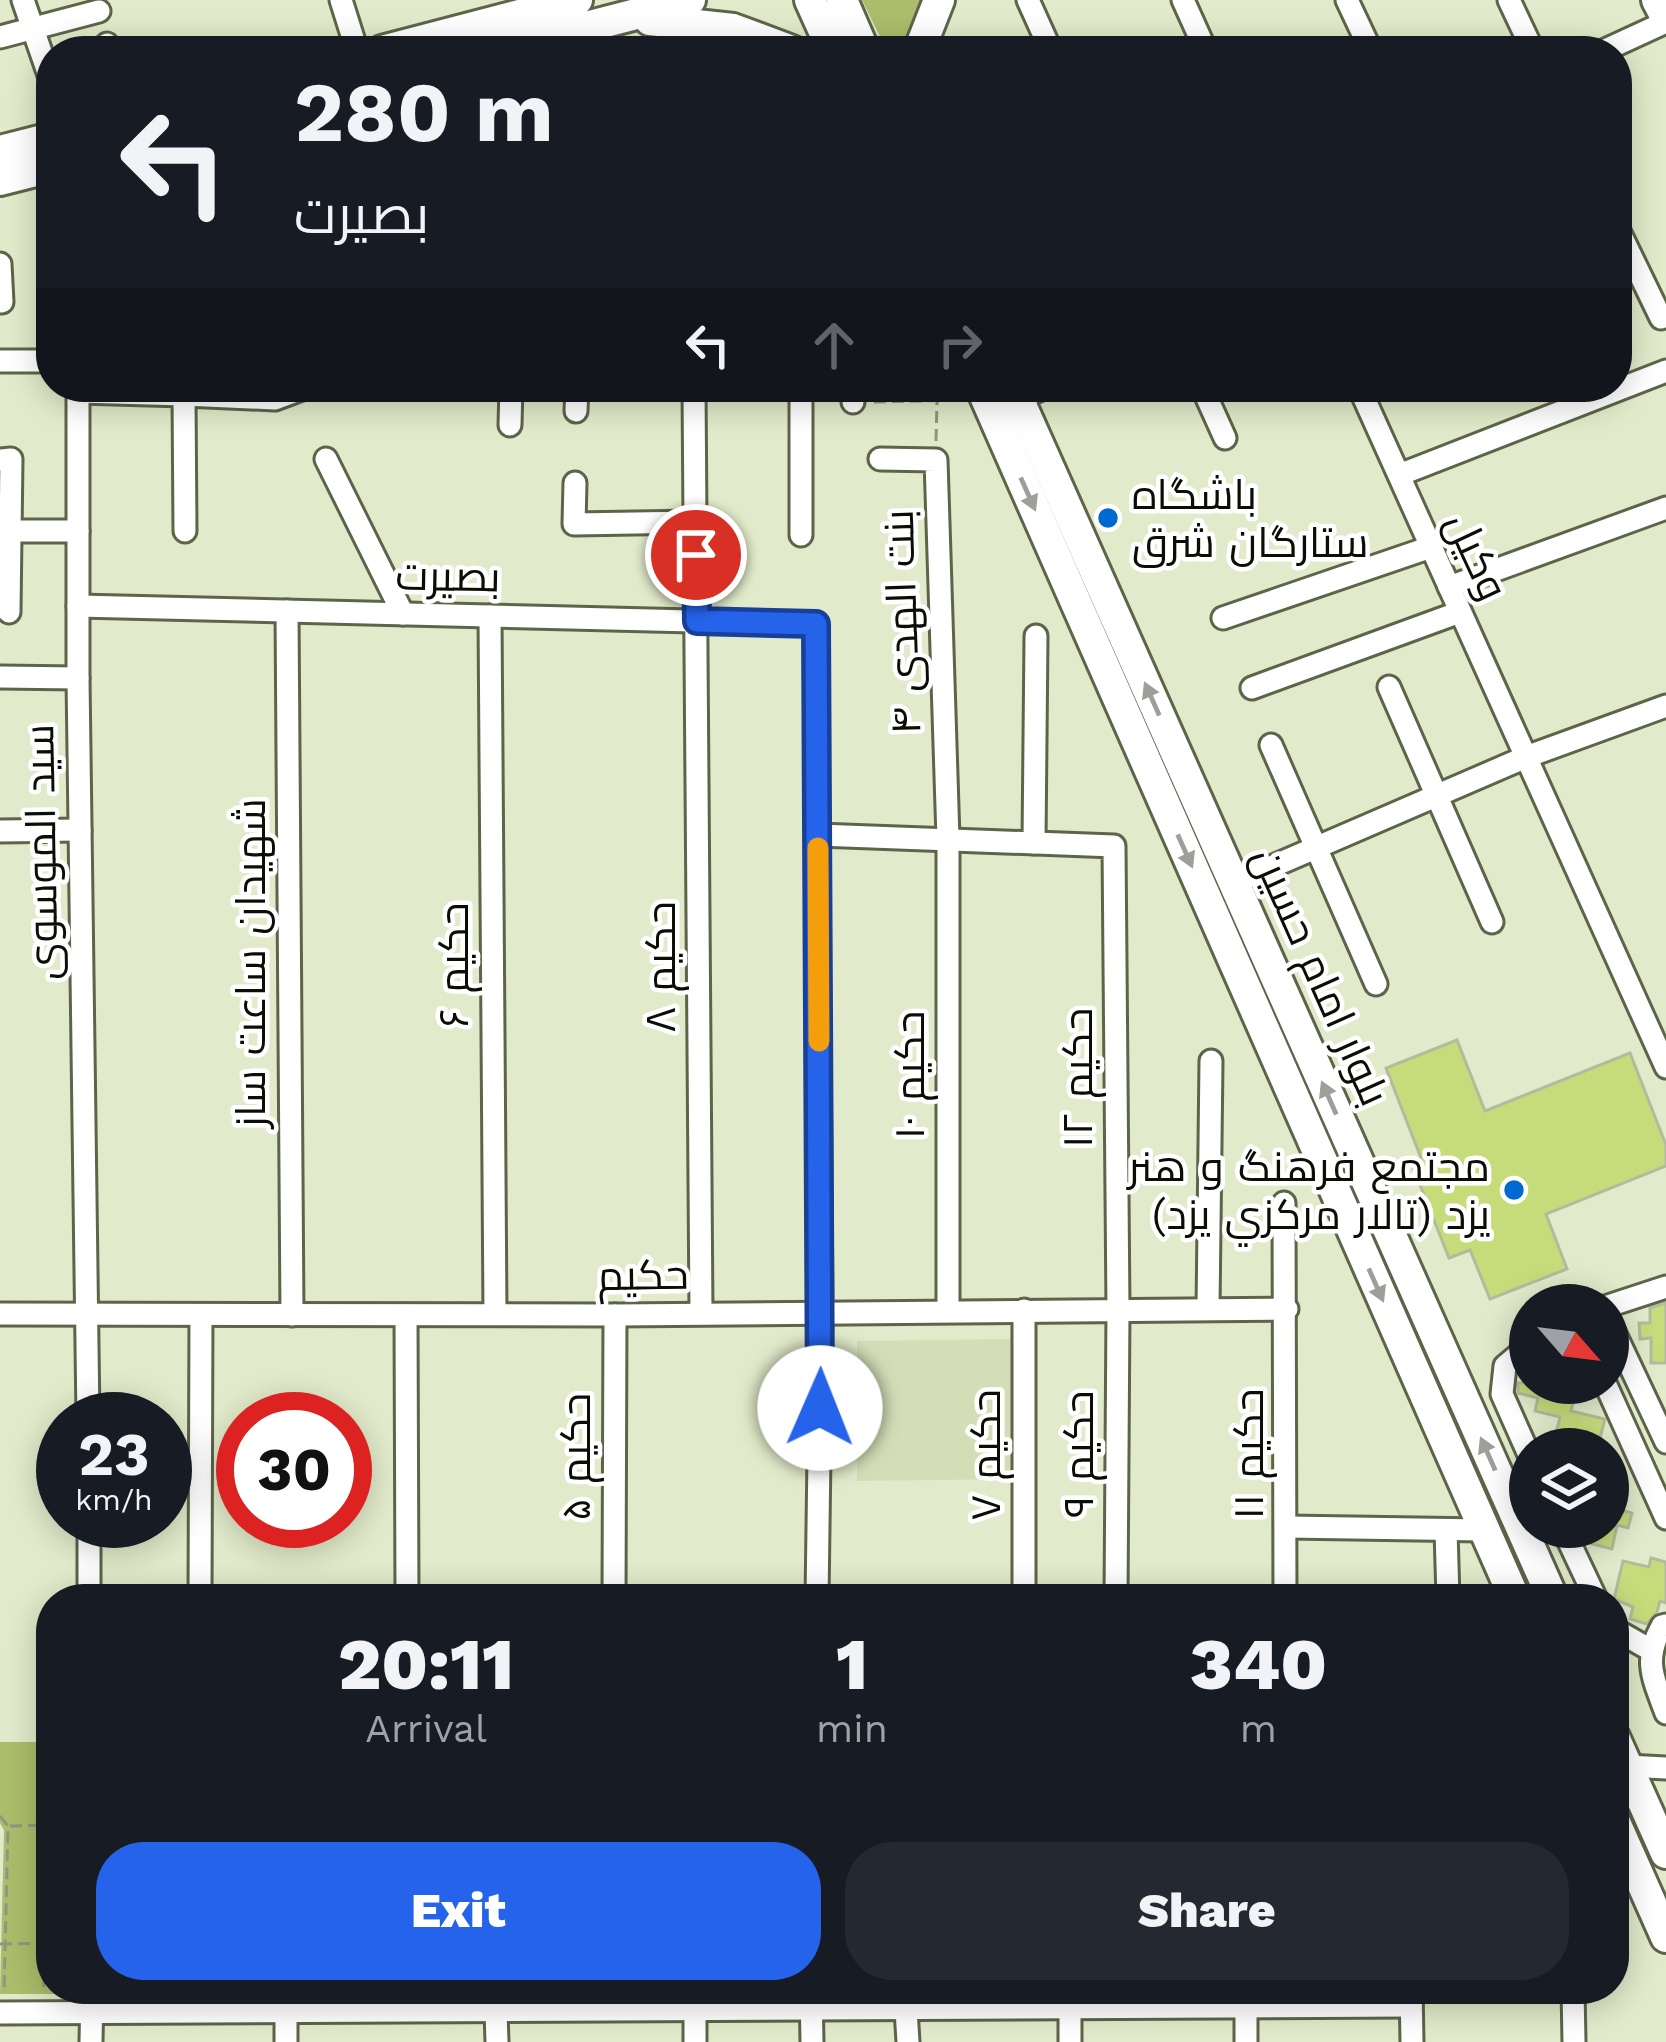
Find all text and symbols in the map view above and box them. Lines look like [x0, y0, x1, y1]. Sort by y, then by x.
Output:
text: 280 m [294, 63, 554, 161]
icon: left [96, 84, 252, 240]
text: بصیرت [294, 183, 429, 246]
icon: left [675, 312, 741, 378]
icon: ahead [801, 312, 867, 378]
icon: right [927, 312, 993, 378]
place label: باشگاه ستارگان شرق [1132, 470, 1368, 568]
one-way arrow [1019, 477, 1039, 512]
pin [645, 504, 747, 606]
street label: وکیل [1436, 504, 1518, 608]
marker: باشگاه ستارگان شرق [1095, 505, 1121, 531]
street label: بنت الهدی ۴ [874, 509, 930, 735]
icon: arrive [663, 522, 729, 588]
street label: بصیرت [395, 551, 501, 601]
one-way arrow [1141, 681, 1161, 716]
street label: سید الموسوی [14, 724, 68, 980]
street label: شهیدان ساعت ساز [226, 798, 275, 1130]
one-way arrow [1176, 834, 1196, 869]
street label: بلوار امام حسین [1239, 839, 1400, 1114]
street label: حکیم ۸ [636, 901, 689, 1033]
street label: حکیم ۶ [429, 902, 482, 1028]
street label: حکیم ۱۲ [1053, 1008, 1106, 1148]
street label: حکیم ۱۰ [885, 1011, 938, 1139]
one-way arrow [1319, 1080, 1339, 1115]
place label: مجتمع فرهنگ و هنر یزد (تالار مركزي یزد) [1126, 1142, 1490, 1247]
marker: مجتمع فرهنگ و هنر یزد (تالار مركزي یزد) [1501, 1177, 1527, 1203]
street label: حکیم [597, 1250, 689, 1304]
one-way arrow [1366, 1268, 1386, 1303]
north arrow [1509, 1284, 1629, 1404]
map controls [1509, 1284, 1629, 1548]
position arrow [757, 1345, 883, 1471]
street label: حکیم ۱۱ [1224, 1388, 1277, 1520]
street label: حکیم ۷ [961, 1389, 1014, 1521]
street label: حکیم ۹ [1054, 1390, 1107, 1518]
speed limit sign: 30 [216, 1392, 372, 1548]
street label: حکیم ۵ [551, 1393, 604, 1521]
text: 23 [78, 1419, 150, 1490]
button: layers [1509, 1428, 1629, 1548]
one-way arrow [1478, 1436, 1498, 1471]
text: km/h [75, 1482, 153, 1517]
text: 20:11 [338, 1622, 514, 1706]
text: 1 [836, 1622, 868, 1706]
text: 340 [1190, 1622, 1327, 1706]
text: Arrival [365, 1706, 487, 1751]
text: min [816, 1706, 888, 1751]
text: m [1240, 1706, 1277, 1751]
button: Exit [96, 1842, 821, 1980]
button: Share [845, 1842, 1569, 1980]

